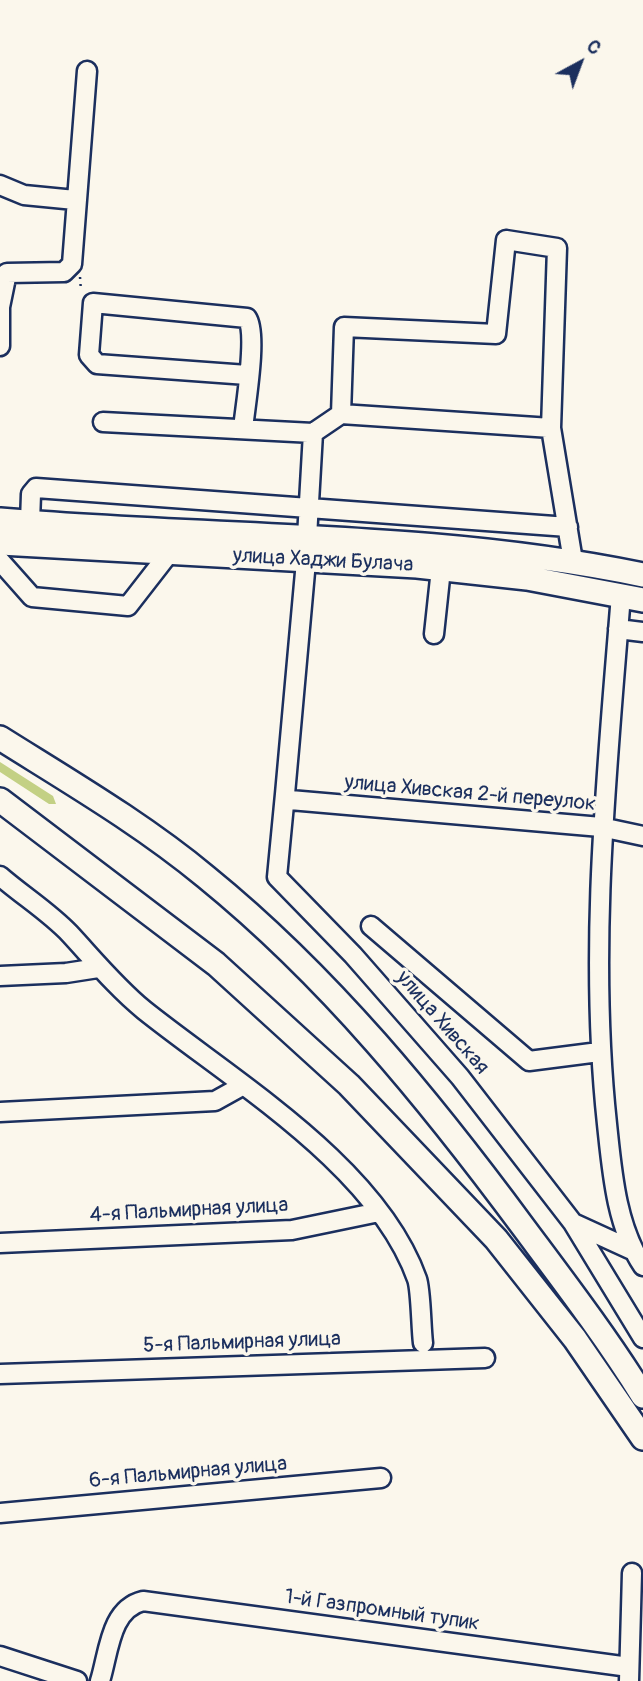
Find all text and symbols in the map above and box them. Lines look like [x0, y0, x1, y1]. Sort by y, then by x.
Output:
north arrow [545, 28, 615, 98]
text: С [581, 34, 606, 60]
street label: улица Хаджи Булача [232, 544, 414, 578]
street label: улица Хивская 2-й переулок [343, 770, 597, 818]
street label: улица Хивская [390, 966, 494, 1080]
street label: 4-я Пальмирная улица [89, 1193, 289, 1229]
street label: 5-я Пальмирная улица [143, 1327, 341, 1359]
street label: 6-я Пальмирная улица [88, 1452, 288, 1494]
street label: 1-й Газпромный тупик [283, 1585, 481, 1637]

